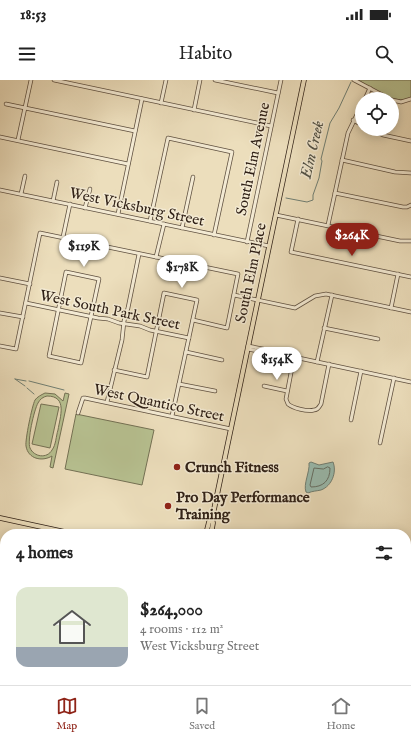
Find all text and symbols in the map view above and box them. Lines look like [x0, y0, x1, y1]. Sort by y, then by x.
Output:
text: 18:53 [20, 5, 46, 24]
icon: menu [16, 43, 38, 65]
text: Habito [179, 43, 232, 66]
icon: search [373, 43, 395, 65]
map controls [355, 92, 399, 136]
button: locate [355, 92, 399, 136]
street label: South Elm Avenue [232, 101, 274, 217]
water label: Elm Creek [296, 118, 329, 182]
street label: West Vicksburg Street [68, 183, 206, 231]
street label: South Elm Place [231, 221, 271, 325]
pin: $264K [324, 223, 380, 257]
text: $264K [335, 227, 369, 244]
pin: $119K [56, 234, 112, 268]
text: $119K [68, 238, 100, 255]
pin: $178K [154, 255, 210, 289]
text: $178K [166, 259, 198, 276]
street label: West South Park Street [38, 286, 182, 334]
pin: $154K [249, 347, 305, 381]
text: $154K [261, 351, 293, 368]
street label: West Quantico Street [92, 380, 226, 426]
place label: Crunch Fitness [185, 458, 279, 477]
marker: Crunch Fitness [172, 462, 182, 472]
place label: Pro Day Performance Training [175, 488, 310, 524]
marker: Pro Day Performance Training [163, 501, 173, 511]
icon: filters [373, 542, 395, 564]
text: 4 homes [16, 543, 73, 564]
text: $264,000 [140, 600, 203, 621]
icon: home [48, 603, 96, 651]
text: 4 rooms · 112 m² [140, 621, 223, 638]
text: West Vicksburg Street [140, 638, 259, 655]
tab: Map [56, 695, 78, 733]
tab: Saved [189, 695, 215, 733]
tab: Home [327, 695, 355, 733]

